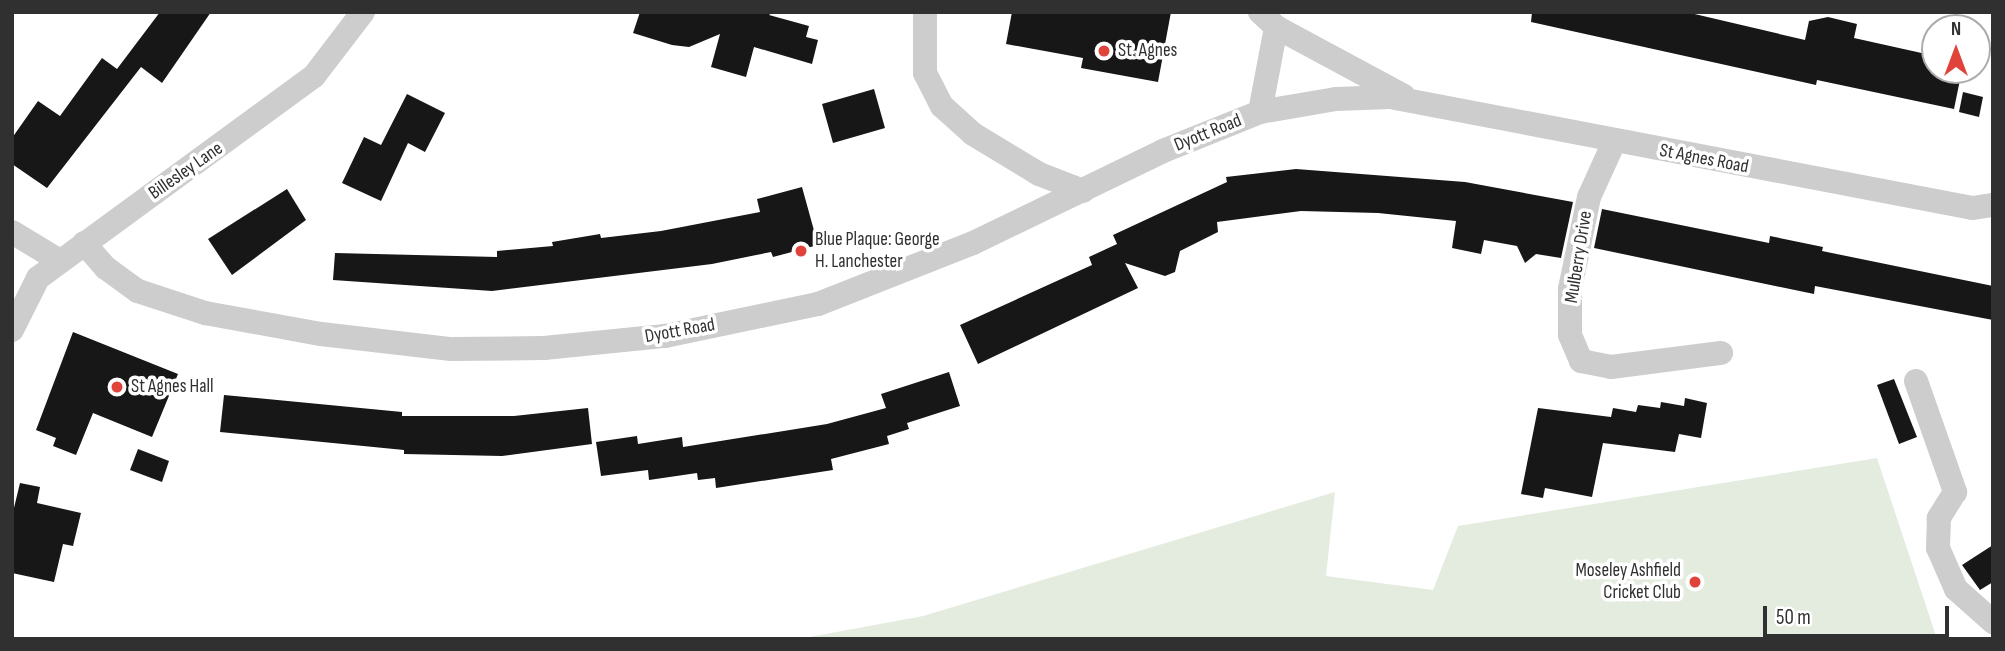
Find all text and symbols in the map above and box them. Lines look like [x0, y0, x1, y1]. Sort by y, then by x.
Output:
north arrow [1921, 14, 1991, 84]
text: N [1951, 18, 1961, 41]
place label: St. Agnes [1118, 40, 1177, 62]
marker: St. Agnes [1096, 43, 1112, 59]
street label: Dyott Road [1171, 109, 1245, 157]
street label: Billesley Lane [145, 137, 227, 205]
street label: St Agnes Road [1658, 139, 1750, 179]
street label: Mulberry Drive [1560, 209, 1598, 305]
place label: Blue Plaque: George H. Lanchester [815, 229, 940, 273]
marker: Blue Plaque: George H. Lanchester [793, 243, 809, 259]
street label: Dyott Road [643, 314, 717, 348]
place label: St Agnes Hall [131, 376, 214, 398]
marker: St Agnes Hall [109, 379, 125, 395]
place label: Moseley Ashfield Cricket Club [1575, 560, 1681, 604]
marker: Moseley Ashfield Cricket Club [1687, 574, 1703, 590]
scale bar [1767, 592, 1952, 636]
text: 50 m [1776, 605, 1811, 630]

